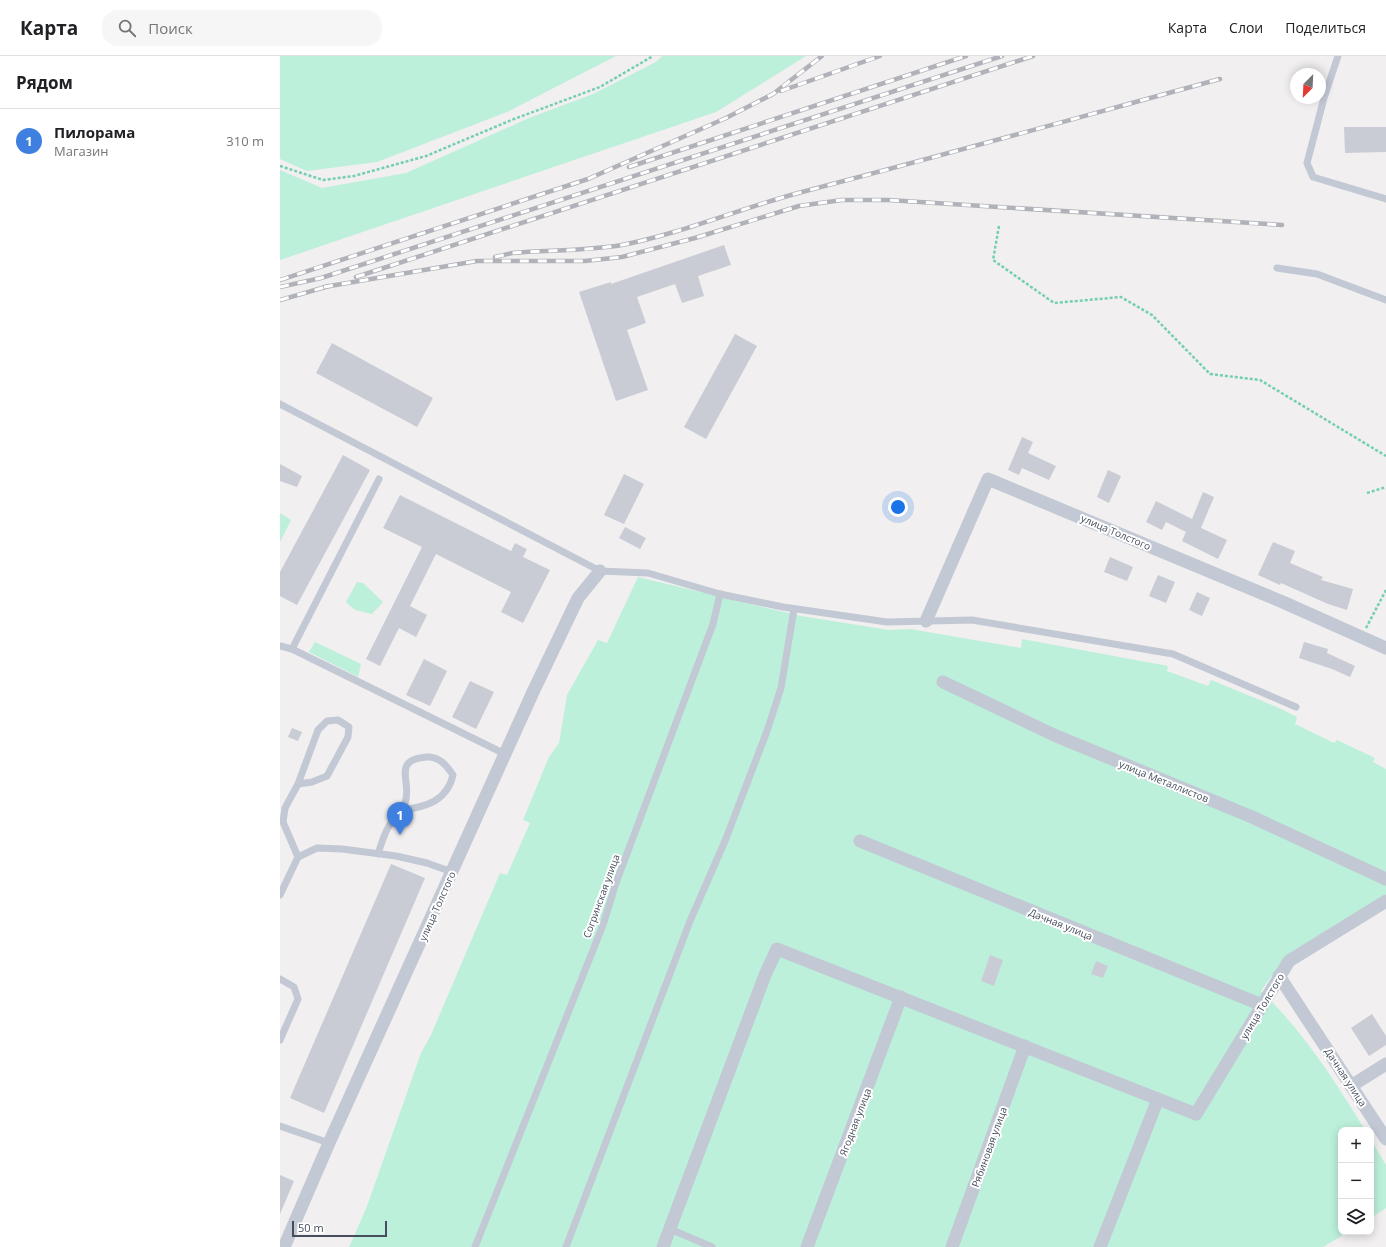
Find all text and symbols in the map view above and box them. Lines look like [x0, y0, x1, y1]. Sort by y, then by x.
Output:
search box [102, 10, 382, 46]
text: Карта [20, 15, 78, 41]
icon: search [116, 17, 138, 39]
text: Поиск [148, 18, 193, 38]
text: Карта [1168, 18, 1207, 37]
text: Слои [1229, 18, 1263, 37]
text: Поделиться [1285, 18, 1366, 37]
north arrow [1290, 68, 1326, 104]
text: Рядом [16, 71, 73, 94]
text: Пилорама [54, 122, 135, 142]
text: 1 [25, 132, 33, 150]
text: 310 m [226, 132, 264, 150]
text: Магазин [54, 142, 109, 160]
your location [888, 497, 908, 517]
street label: улица Толстого [1079, 511, 1153, 553]
street label: улица Металлистов [1117, 757, 1211, 805]
pin: 1 [387, 802, 413, 835]
street label: Согринская улица [579, 852, 623, 940]
street label: улица Толстого [415, 869, 459, 943]
street label: Дачная улица [1027, 905, 1095, 943]
street label: улица Толстого [1237, 970, 1287, 1042]
street label: Дачная улица [1322, 1045, 1370, 1109]
street label: Ягодная улица [836, 1086, 874, 1158]
street label: Рябиновая улица [968, 1105, 1010, 1189]
map controls [1338, 1127, 1374, 1235]
button: + [1338, 1127, 1374, 1163]
button: − [1338, 1163, 1374, 1199]
button: layers [1338, 1199, 1374, 1235]
scale bar [292, 1219, 387, 1238]
text: 50 m [298, 1220, 324, 1235]

